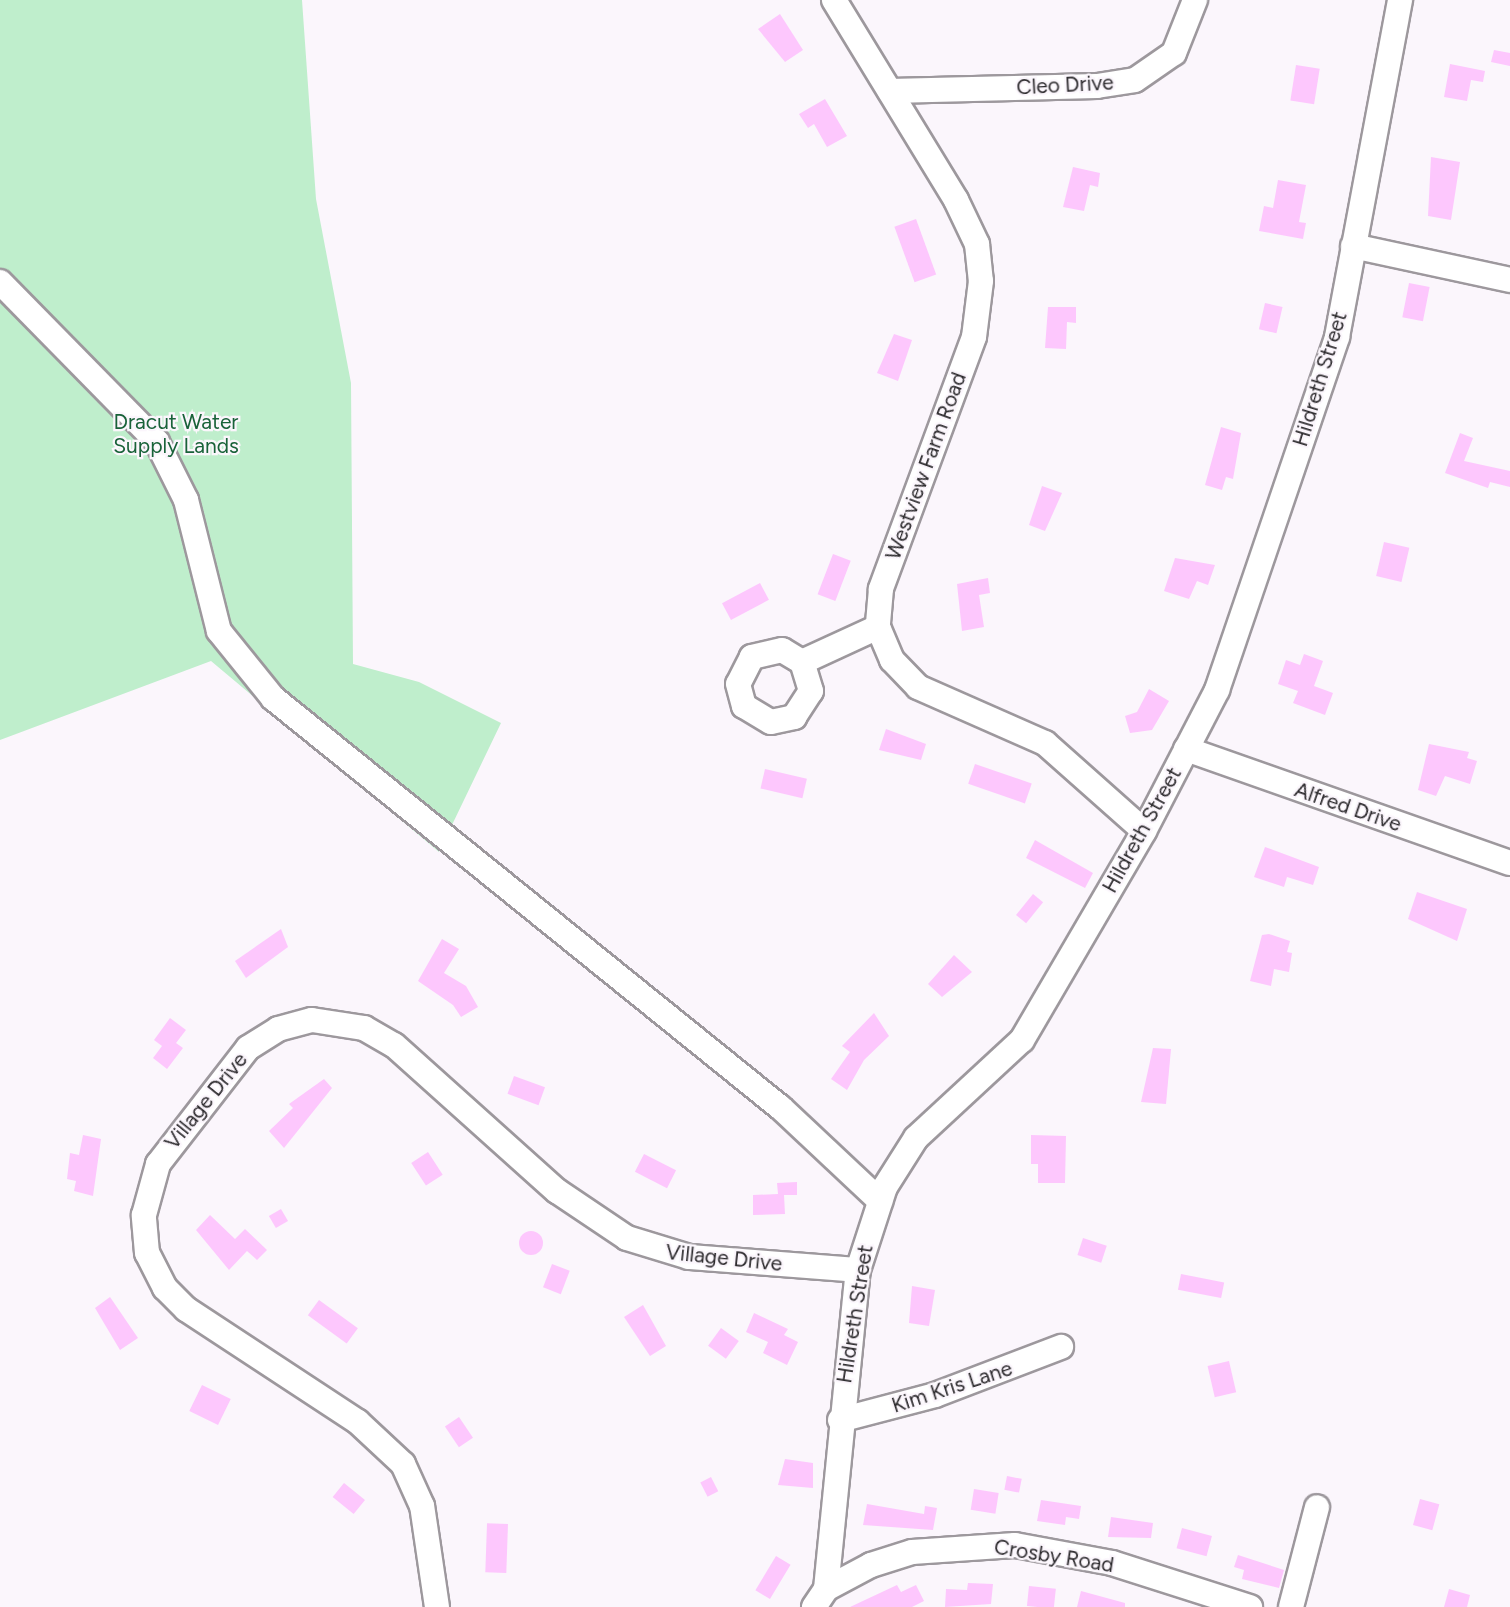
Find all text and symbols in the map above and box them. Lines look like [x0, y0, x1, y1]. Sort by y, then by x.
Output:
street label: Cleo Drive [1016, 70, 1114, 100]
street label: Hildreth Street [1288, 308, 1352, 450]
street label: Westview Farm Road [880, 369, 972, 563]
park label: Dracut Water Supply Lands [113, 409, 239, 459]
street label: Hildreth Street [1097, 763, 1187, 897]
street label: Alfred Drive [1291, 777, 1405, 837]
street label: Village Drive [159, 1048, 253, 1154]
street label: Village Drive [665, 1239, 783, 1277]
street label: Hildreth Street [832, 1243, 878, 1385]
street label: Kim Kris Lane [889, 1356, 1015, 1418]
street label: Crosby Road [992, 1534, 1116, 1578]

